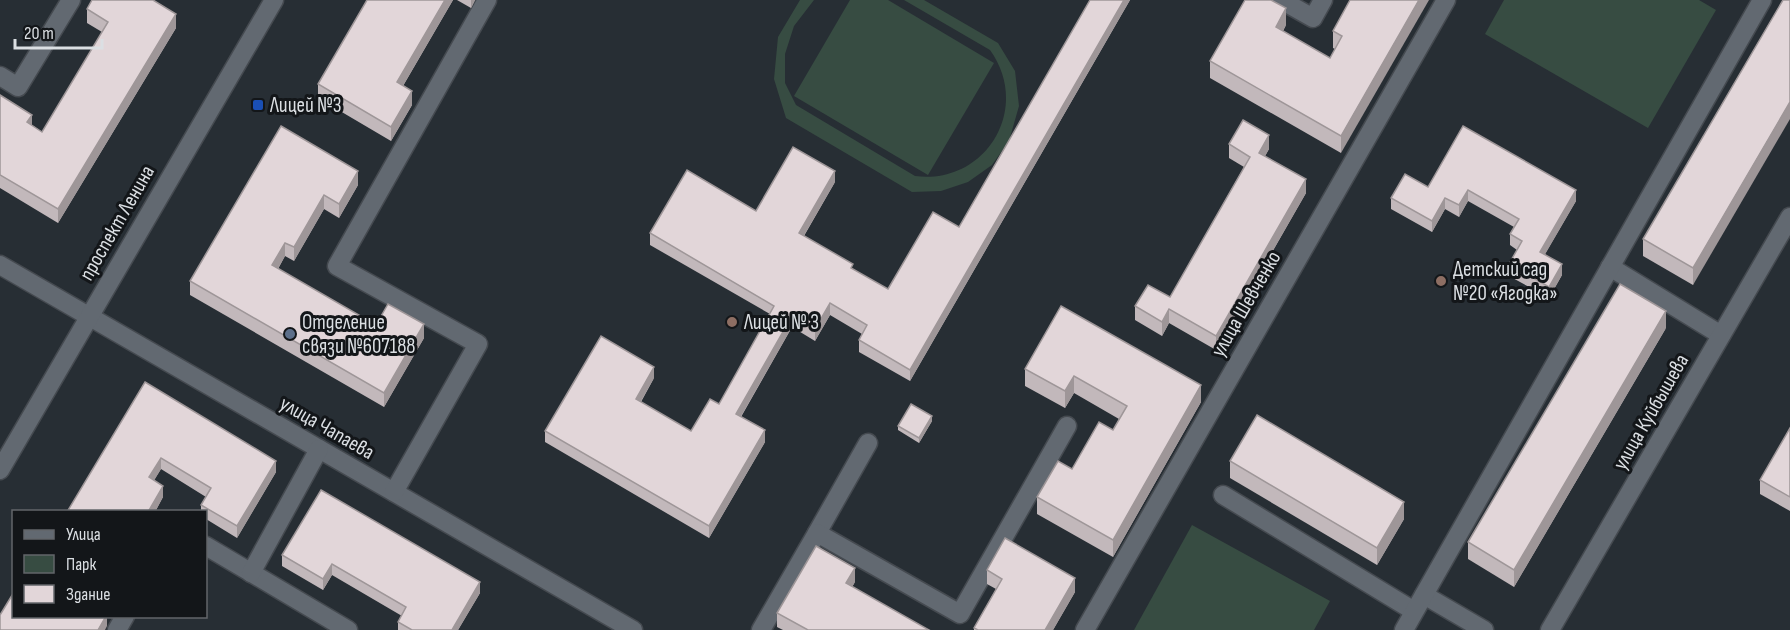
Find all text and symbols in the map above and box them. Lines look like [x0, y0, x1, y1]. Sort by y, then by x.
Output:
scale bar [15, 12, 102, 50]
text: 20 m [24, 23, 54, 44]
place label: Лицей №3 [269, 93, 342, 118]
marker: Лицей №3 [251, 98, 265, 112]
street label: проспект Ленина [74, 161, 160, 285]
street label: улица Шевченко [1206, 247, 1286, 361]
place label: Детский сад №20 «Ягодка» [1453, 257, 1558, 306]
marker: Детский сад №20 «Ягодка» [1434, 274, 1448, 288]
place label: Отделение связи №607188 [302, 310, 416, 359]
place label: Лицей № 3 [743, 310, 819, 335]
marker: Лицей № 3 [725, 315, 739, 329]
marker: Отделение связи №607188 [283, 327, 297, 341]
street label: улица Куйбышева [1608, 350, 1694, 474]
street label: улица Чапаева [275, 391, 379, 465]
legend [12, 510, 207, 618]
text: Улица [66, 524, 101, 545]
text: Парк [66, 554, 97, 575]
text: Здание [66, 584, 111, 605]

